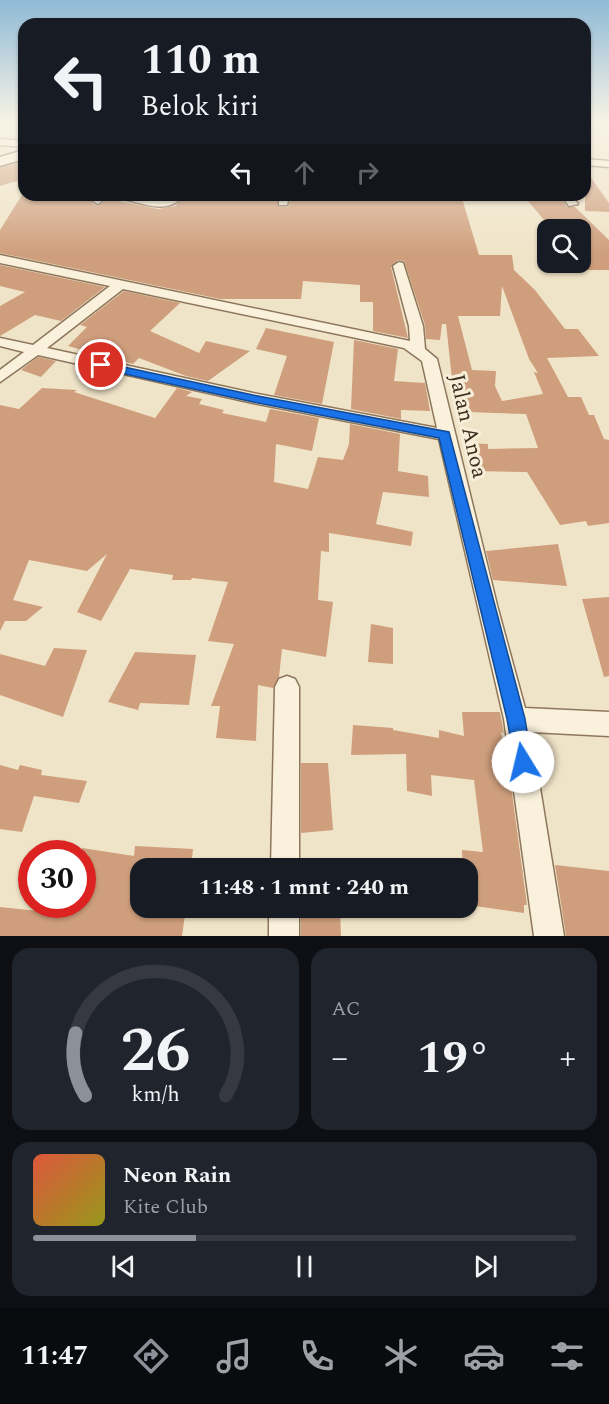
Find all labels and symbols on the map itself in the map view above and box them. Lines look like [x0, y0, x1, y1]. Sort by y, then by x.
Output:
pin [75, 339, 126, 390]
street label: Jalan Anoa [440, 371, 496, 482]
position arrow [491, 730, 555, 794]
speed limit sign: 30 [18, 840, 96, 918]

